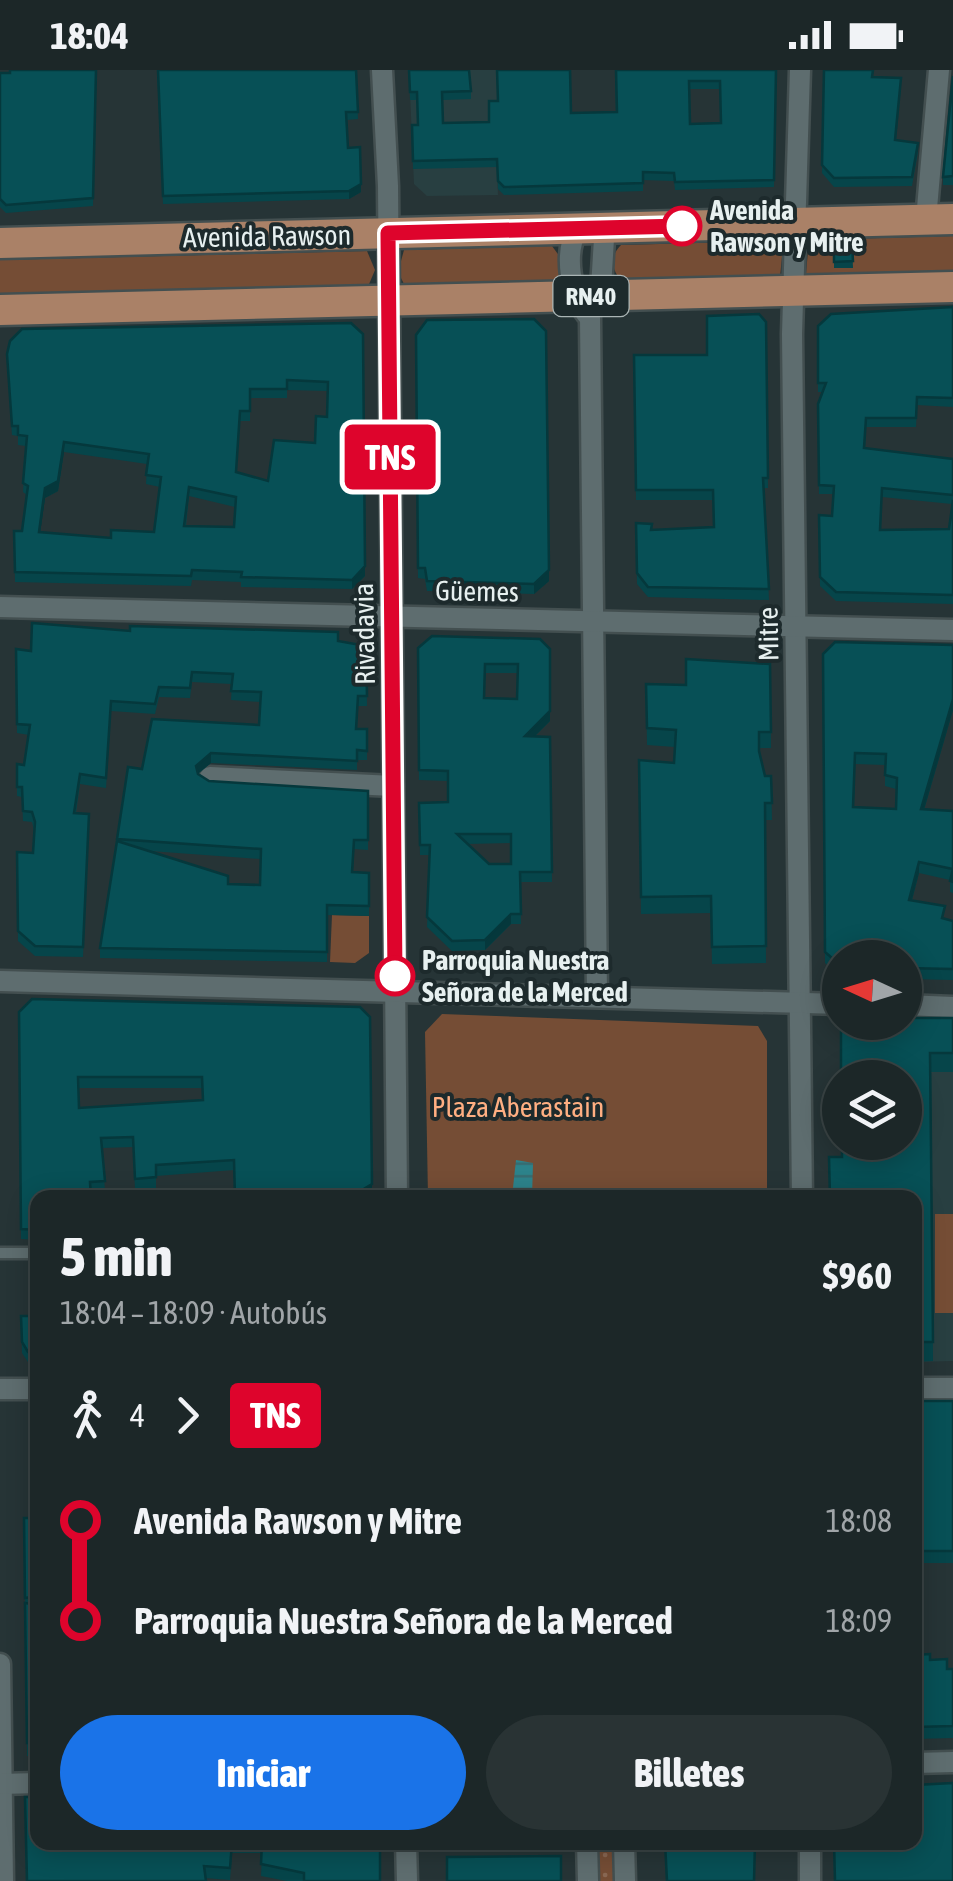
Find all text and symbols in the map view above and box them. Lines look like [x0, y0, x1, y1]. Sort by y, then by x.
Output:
text: 18:04 [50, 14, 129, 57]
place label: Avenida Rawson y Mitre [709, 194, 864, 258]
marker: Avenida Rawson y Mitre [663, 207, 701, 245]
street label: Avenida Rawson [183, 219, 351, 253]
road number: RN40 [554, 276, 628, 316]
line badge: TNS [332, 424, 448, 490]
text: TNS [365, 437, 415, 477]
street label: Güemes [435, 574, 519, 608]
street label: Rivadavia [347, 583, 381, 685]
street label: Mitre [752, 607, 784, 661]
north arrow [822, 940, 922, 1040]
map controls [822, 940, 922, 1160]
place label: Parroquia Nuestra Señora de la Merced [422, 944, 628, 1008]
marker: Parroquia Nuestra Señora de la Merced [376, 957, 414, 995]
button: layers [822, 1060, 922, 1160]
park label: Plaza Aberastain [432, 1091, 604, 1123]
text: 5 min [60, 1225, 172, 1288]
text: $960 [822, 1254, 892, 1297]
text: 18:04 – 18:09 · Autobús [60, 1294, 327, 1331]
icon: walk [60, 1388, 115, 1443]
icon: forward [160, 1388, 215, 1443]
text: TNS [250, 1395, 301, 1435]
text: 4 [130, 1397, 145, 1434]
text: Avenida Rawson y Mitre [134, 1499, 462, 1542]
text: 18:08 [826, 1502, 892, 1539]
text: Parroquia Nuestra Señora de la Merced [134, 1599, 673, 1642]
text: 18:09 [826, 1602, 892, 1639]
button: Iniciar [60, 1715, 466, 1830]
button: Billetes [486, 1715, 892, 1830]

